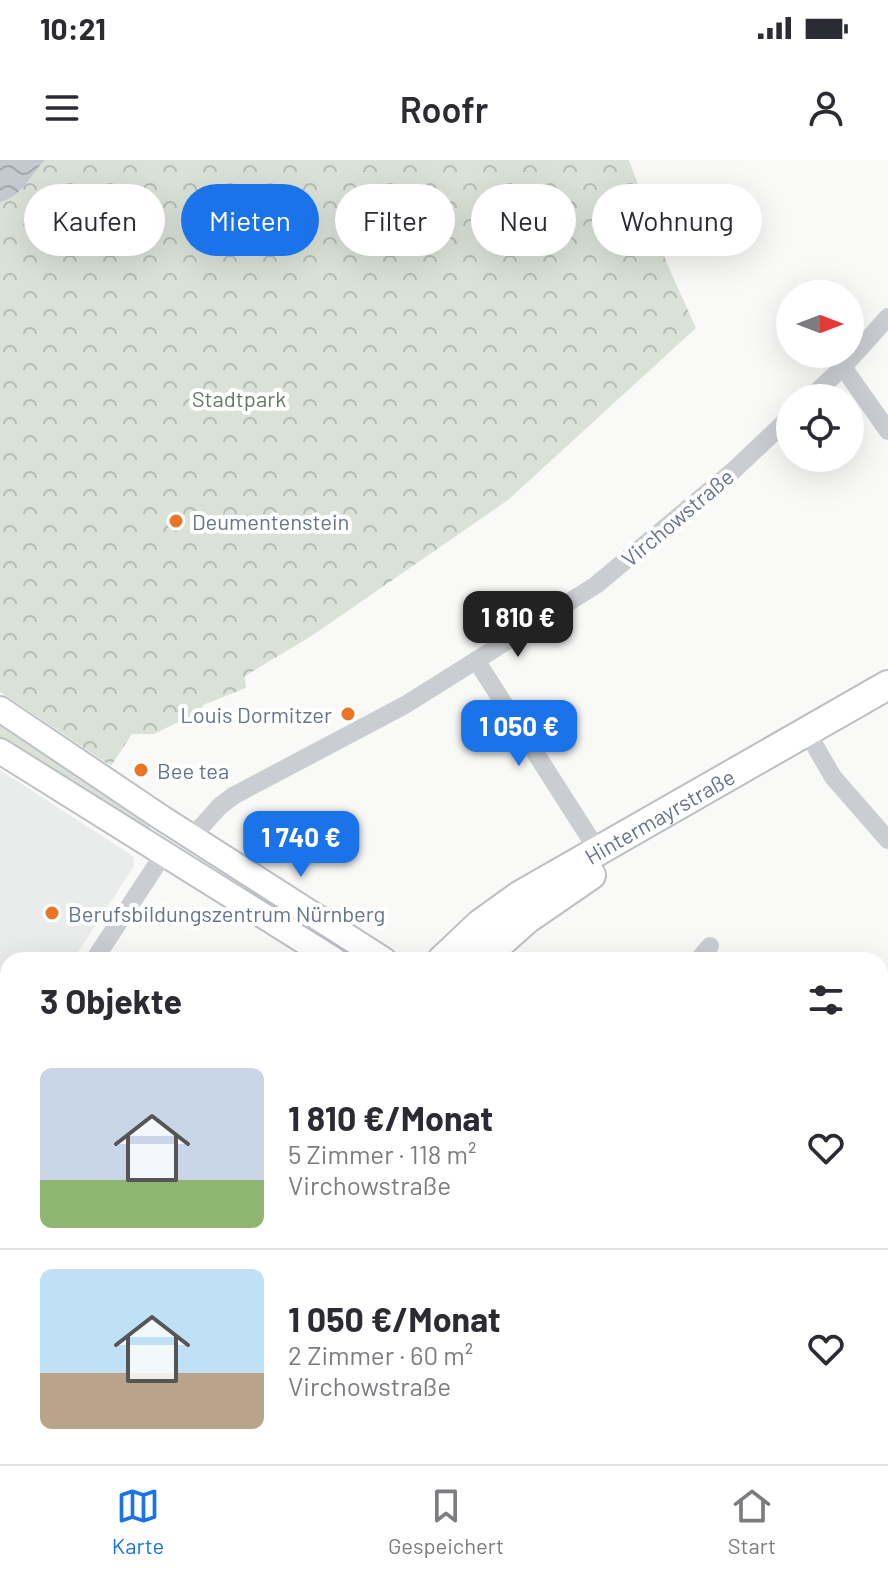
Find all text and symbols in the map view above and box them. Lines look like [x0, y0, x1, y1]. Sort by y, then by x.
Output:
text: 10:21 [40, 10, 106, 46]
icon: menu [40, 86, 84, 130]
icon: person [804, 86, 848, 130]
text: Roofr [400, 87, 488, 130]
chip: Kaufen [24, 184, 165, 256]
chip: Mieten [181, 184, 319, 256]
chip: Filter [335, 184, 455, 256]
chip: Neu [471, 184, 576, 256]
chip: Wohnung [592, 184, 762, 256]
north arrow [776, 280, 864, 368]
map controls [776, 280, 864, 472]
button: locate [776, 384, 864, 472]
park label: Stadtpark [192, 385, 286, 411]
street label: Virchowstraße [616, 463, 738, 571]
place label: Deumentenstein [192, 508, 349, 534]
marker: Deumentenstein [167, 512, 185, 530]
pin: 1 810 € [444, 591, 592, 659]
text: 1 810 € [481, 601, 555, 632]
pin: 1 050 € [445, 700, 593, 768]
place label: Louis Dormitzer [180, 701, 332, 727]
marker: Louis Dormitzer [339, 705, 357, 723]
text: 1 050 € [479, 710, 559, 741]
place label: Bee tea [157, 757, 229, 783]
marker: Bee tea [132, 761, 150, 779]
street label: Hintermayrstraße [580, 763, 739, 869]
pin: 1 740 € [227, 811, 375, 879]
text: 1 740 € [261, 821, 341, 852]
place label: Berufsbildungszentrum Nürnberg [68, 900, 385, 926]
marker: Berufsbildungszentrum Nürnberg [43, 904, 61, 922]
icon: filters [804, 978, 848, 1022]
text: 3 Objekte [40, 980, 182, 1021]
text: 1 810 €/Monat [288, 1097, 493, 1138]
icon: home [104, 1100, 200, 1196]
icon: heart [804, 1126, 848, 1170]
text: 5 Zimmer · 118 m² [288, 1138, 476, 1169]
text: Virchowstraße [288, 1169, 451, 1200]
text: 1 050 €/Monat [288, 1298, 501, 1339]
icon: home [104, 1301, 200, 1397]
icon: heart [804, 1327, 848, 1371]
text: 2 Zimmer · 60 m² [288, 1339, 473, 1370]
text: Virchowstraße [288, 1370, 451, 1401]
tab: Karte [112, 1484, 164, 1558]
tab: Gespeichert [388, 1484, 504, 1558]
tab: Start [728, 1484, 776, 1558]

